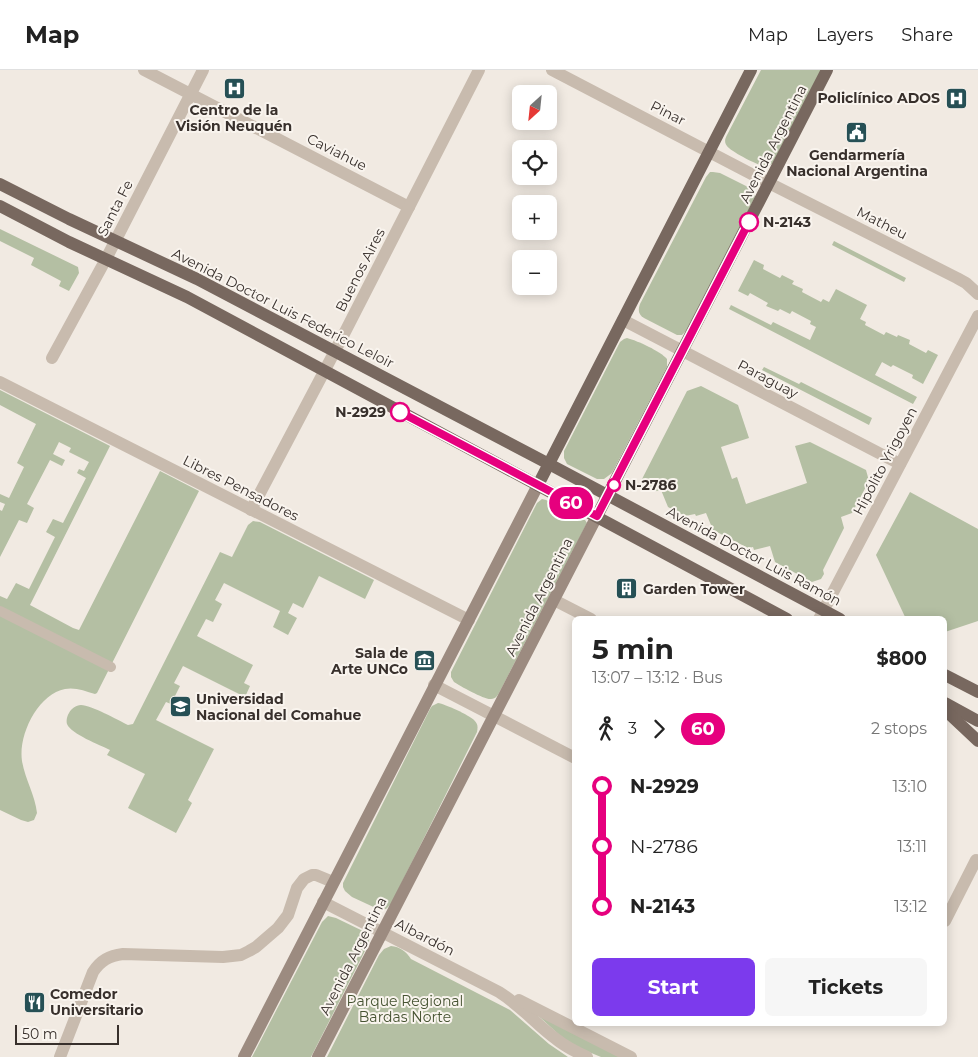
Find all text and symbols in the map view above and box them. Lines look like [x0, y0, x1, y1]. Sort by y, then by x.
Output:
text: Map [25, 20, 79, 49]
text: Map [748, 24, 788, 46]
text: Layers [816, 24, 873, 46]
text: Share [901, 24, 953, 46]
hospital icon: Centro de la Visión Neuquén [222, 76, 246, 100]
street label: Avenida Argentina [735, 82, 811, 206]
north arrow [512, 85, 558, 130]
map controls [512, 85, 557, 295]
hospital icon: Policlínico ADOS [944, 86, 968, 110]
place label: Policlínico ADOS [817, 89, 940, 107]
street label: Pinar [647, 97, 689, 130]
place label: Centro de la Visión Neuquén [175, 101, 292, 135]
public building icon: Gendarmería Nacional Argentina [845, 120, 869, 144]
street label: Caviahue [304, 129, 370, 175]
button: locate [512, 140, 557, 185]
place label: Gendarmería Nacional Argentina [786, 146, 928, 180]
street label: Santa Fe [93, 177, 137, 239]
button: + [512, 195, 557, 240]
street label: Matheu [854, 203, 910, 243]
marker: N-2143 [739, 212, 759, 232]
place label: N-2143 [763, 213, 811, 231]
street label: Buenos Aires [331, 225, 389, 315]
street label: Avenida Doctor Luis Federico Leloir [169, 244, 397, 372]
button: − [512, 250, 557, 295]
street label: Paraguay [735, 356, 802, 403]
marker: N-2929 [390, 402, 410, 422]
place label: N-2929 [335, 403, 386, 421]
street label: Hipólito Yrigoyen [849, 404, 921, 518]
street label: Libres Pensadores [180, 451, 302, 525]
place label: N-2786 [625, 476, 676, 494]
marker: N-2786 [607, 478, 621, 492]
line badge: 60 [548, 487, 594, 519]
text: 60 [559, 492, 583, 514]
street label: Avenida Doctor Luis Ramón [664, 502, 844, 610]
street label: Avenida Argentina [501, 535, 577, 659]
building icon: Garden Tower [615, 577, 639, 601]
place label: Garden Tower [643, 580, 745, 598]
text: 5 min [592, 632, 674, 666]
place label: Sala de Arte UNCo [330, 644, 408, 678]
text: $800 [877, 647, 927, 670]
museum icon: Sala de Arte UNCo [412, 649, 436, 673]
text: 13:07 – 13:12 · Bus [592, 668, 723, 687]
place label: Universidad Nacional del Comahue [196, 690, 361, 724]
school or university icon: Universidad Nacional del Comahue [168, 695, 192, 719]
icon: walk [592, 715, 620, 743]
icon: forward [645, 715, 673, 743]
text: 60 [691, 718, 715, 740]
text: 3 [628, 719, 637, 738]
text: 2 stops [871, 719, 927, 738]
text: N-2929 [630, 775, 699, 798]
text: 13:10 [892, 777, 927, 796]
text: N-2786 [630, 835, 698, 858]
text: 13:11 [897, 837, 927, 856]
street label: Avenida Argentina [315, 894, 391, 1018]
text: N-2143 [630, 895, 695, 918]
text: 13:12 [894, 897, 927, 916]
street label: Albardón [392, 914, 458, 960]
button: Start [592, 958, 755, 1016]
button: Tickets [765, 958, 927, 1016]
place label: Comedor Universitario [50, 985, 143, 1019]
restaurant icon: Comedor Universitario [22, 990, 46, 1014]
park label: Parque Regional Bardas Norte [347, 992, 463, 1026]
scale bar [15, 1022, 119, 1045]
text: 50 m [22, 1025, 58, 1043]

